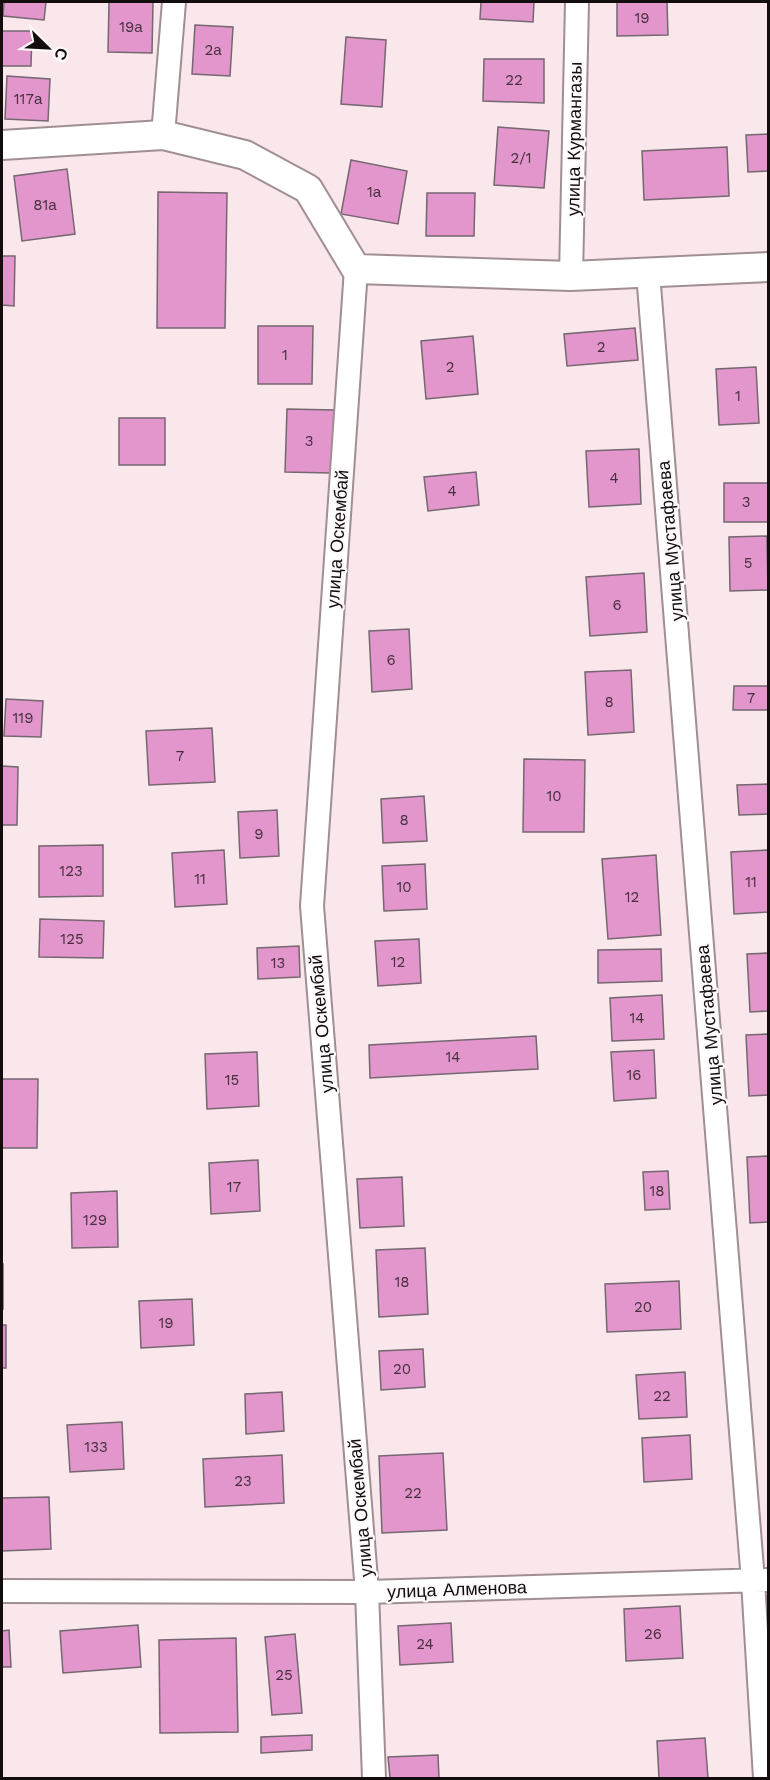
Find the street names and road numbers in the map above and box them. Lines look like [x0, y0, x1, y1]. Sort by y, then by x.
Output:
street label: улица Курмангазы [562, 62, 586, 216]
street label: улица Мустафаева [652, 459, 687, 622]
street label: улица Оскембай [322, 469, 352, 609]
street label: улица Мустафаева [691, 943, 726, 1106]
street label: улица Оскембай [304, 954, 338, 1094]
street label: улица Оскембай [343, 1438, 377, 1578]
street label: улица Алменова [387, 1576, 528, 1602]

